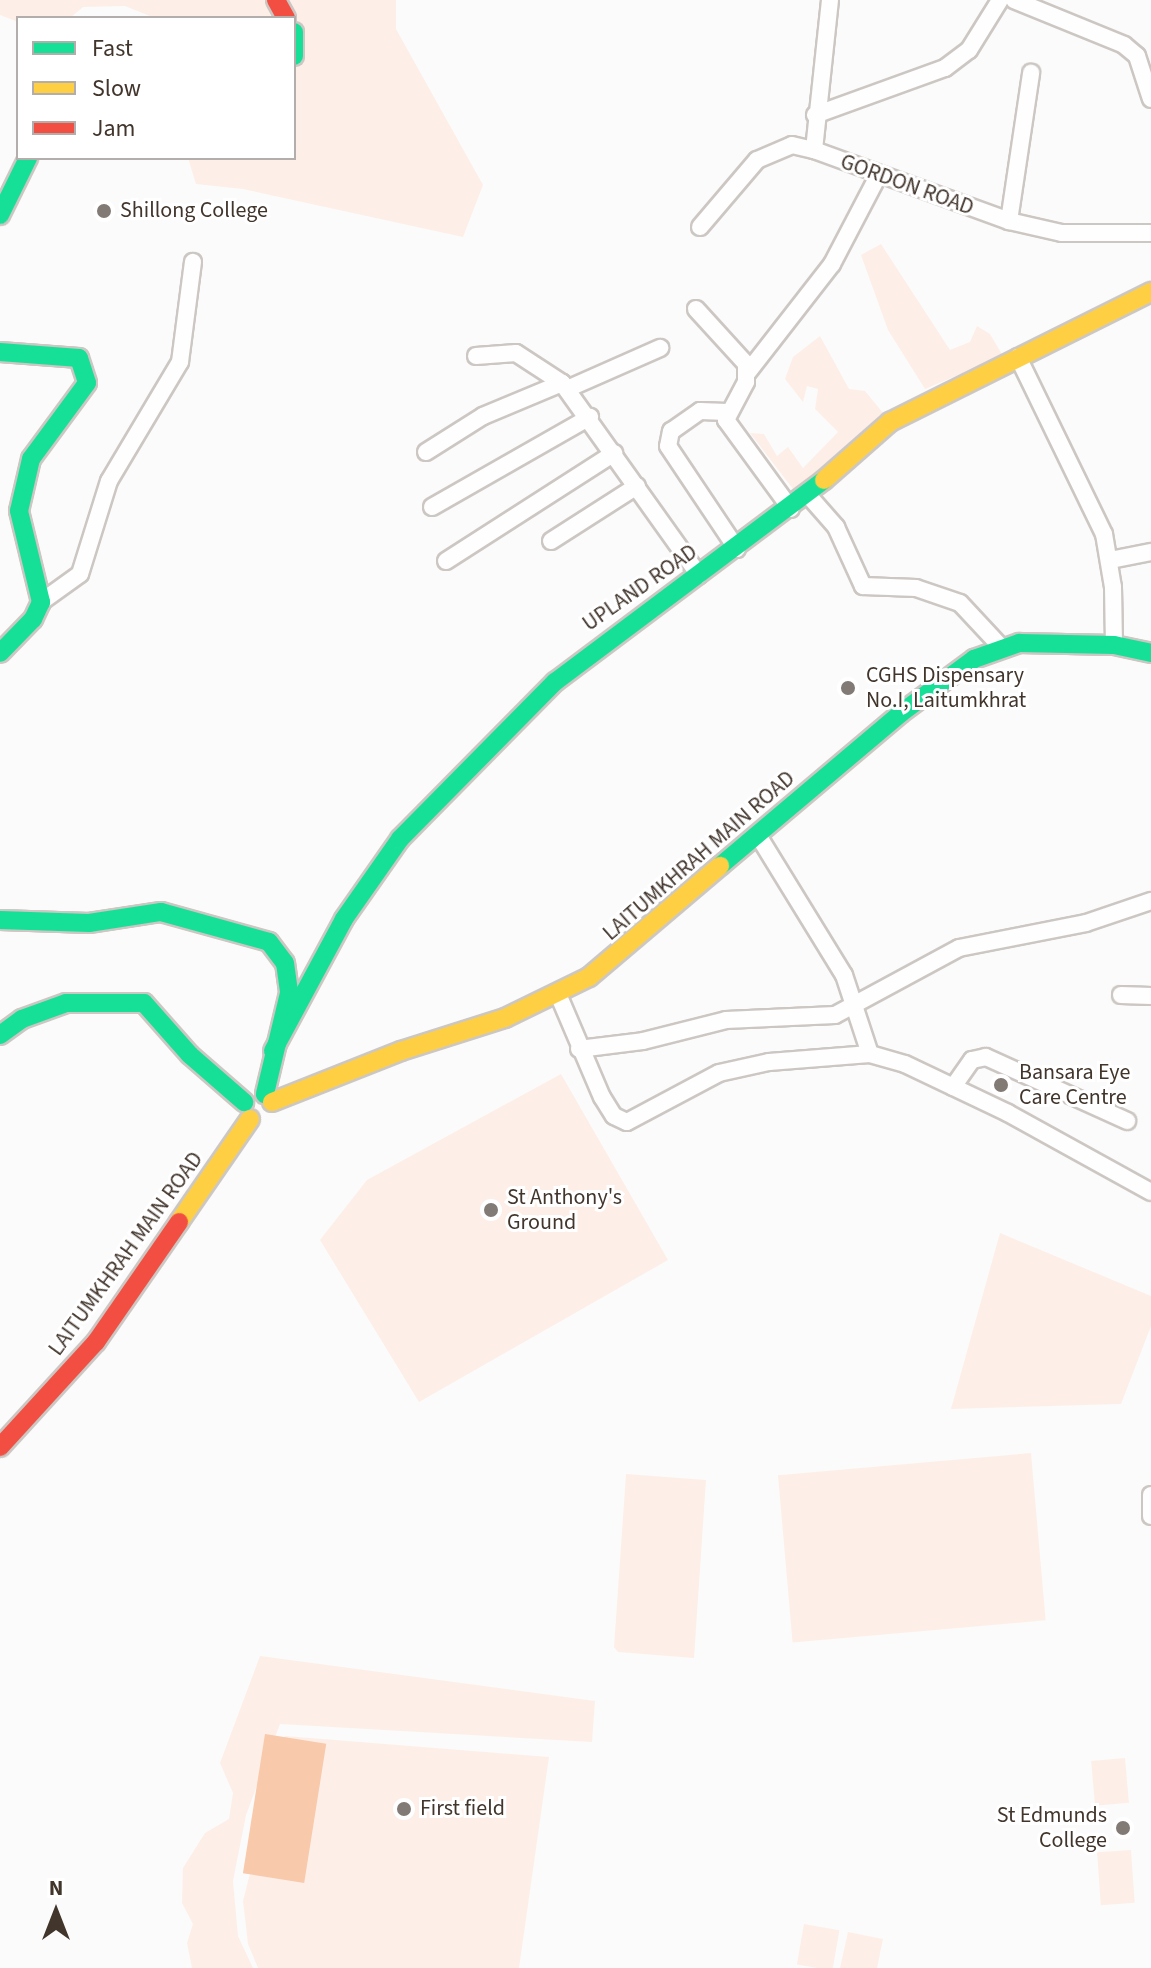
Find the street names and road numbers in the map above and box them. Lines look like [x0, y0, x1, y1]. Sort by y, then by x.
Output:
street label: GORDON ROAD [837, 149, 977, 221]
street label: UPLAND ROAD [578, 539, 702, 637]
street label: LAITUMKHRAH MAIN ROAD [598, 766, 800, 946]
street label: LAITUMKHRAH MAIN ROAD [43, 1147, 209, 1361]

